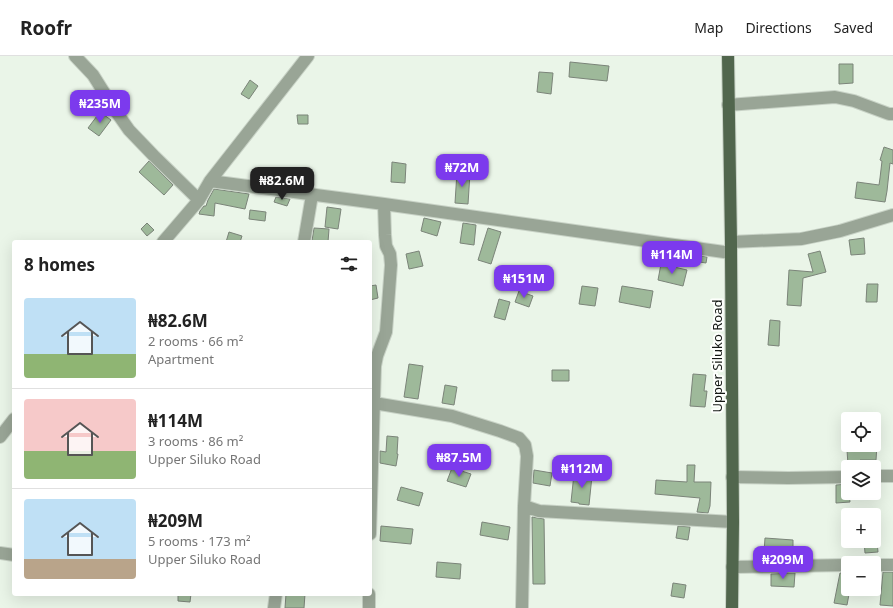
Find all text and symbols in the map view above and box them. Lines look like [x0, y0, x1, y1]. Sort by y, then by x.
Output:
text: Roofr [20, 15, 72, 41]
text: Map [694, 18, 723, 37]
text: Directions [745, 18, 812, 37]
text: Saved [834, 18, 873, 37]
pin: ₦235M [72, 90, 128, 124]
text: ₦235M [79, 94, 121, 112]
pin: ₦72M [438, 154, 486, 188]
text: ₦72M [445, 158, 479, 176]
pin: ₦82.6M [249, 167, 315, 201]
text: ₦82.6M [259, 171, 305, 189]
pin: ₦114M [644, 241, 700, 275]
text: ₦114M [651, 245, 693, 263]
text: 8 homes [24, 253, 95, 276]
icon: filters [338, 253, 360, 275]
pin: ₦151M [496, 265, 552, 299]
text: ₦151M [503, 269, 545, 287]
street label: Upper Siluko Road [708, 300, 726, 412]
text: ₦82.6M [148, 309, 208, 332]
icon: home [56, 314, 104, 362]
text: 2 rooms · 66 m² [148, 332, 243, 350]
text: Apartment [148, 350, 214, 368]
text: ₦114M [148, 409, 203, 432]
map controls [841, 412, 881, 596]
button: locate [841, 412, 881, 452]
icon: home [56, 415, 104, 463]
text: 3 rooms · 86 m² [148, 432, 243, 450]
pin: ₦87.5M [426, 444, 492, 478]
text: ₦87.5M [436, 448, 482, 466]
text: Upper Siluko Road [148, 450, 261, 468]
pin: ₦112M [554, 455, 610, 489]
text: ₦112M [561, 459, 603, 477]
button: layers [841, 460, 881, 500]
button: + [841, 508, 881, 548]
text: ₦209M [148, 509, 203, 532]
icon: home [56, 515, 104, 563]
text: 5 rooms · 173 m² [148, 532, 251, 550]
pin: ₦209M [755, 546, 811, 580]
text: Upper Siluko Road [148, 550, 261, 568]
text: ₦209M [762, 550, 804, 568]
button: − [841, 556, 881, 596]

